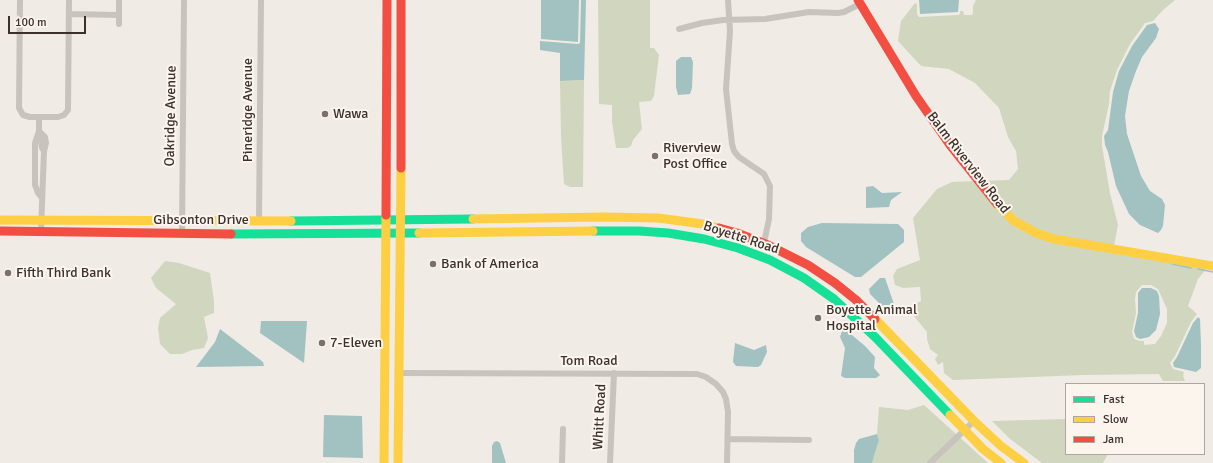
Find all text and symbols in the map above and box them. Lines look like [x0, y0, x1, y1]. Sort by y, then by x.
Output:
scale bar [10, 8, 88, 34]
text: 100 m [15, 15, 47, 30]
street label: Pineridge Avenue [240, 58, 256, 162]
street label: Oakridge Avenue [162, 65, 180, 167]
place label: Wawa [333, 106, 368, 122]
marker: Wawa [320, 109, 330, 119]
street label: Balm Riverview Road [923, 109, 1013, 217]
place label: Riverview Post Office [663, 140, 727, 172]
marker: Riverview Post Office [650, 151, 660, 161]
street label: Gibsonton Drive [153, 212, 249, 228]
street label: Boyette Road [701, 218, 781, 258]
place label: Bank of America [441, 256, 539, 272]
marker: Bank of America [428, 259, 438, 269]
place label: Fifth Third Bank [16, 265, 111, 281]
marker: Fifth Third Bank [3, 268, 13, 278]
place label: Boyette Animal Hospital [826, 302, 917, 334]
marker: Boyette Animal Hospital [813, 313, 823, 323]
place label: 7-Eleven [330, 335, 382, 351]
marker: 7-Eleven [317, 338, 327, 348]
street label: Tom Road [560, 353, 618, 369]
legend [1065, 383, 1205, 455]
street label: Whitt Road [590, 384, 610, 450]
text: Fast [1103, 392, 1124, 407]
text: Slow [1103, 412, 1128, 427]
text: Jam [1103, 432, 1124, 447]

